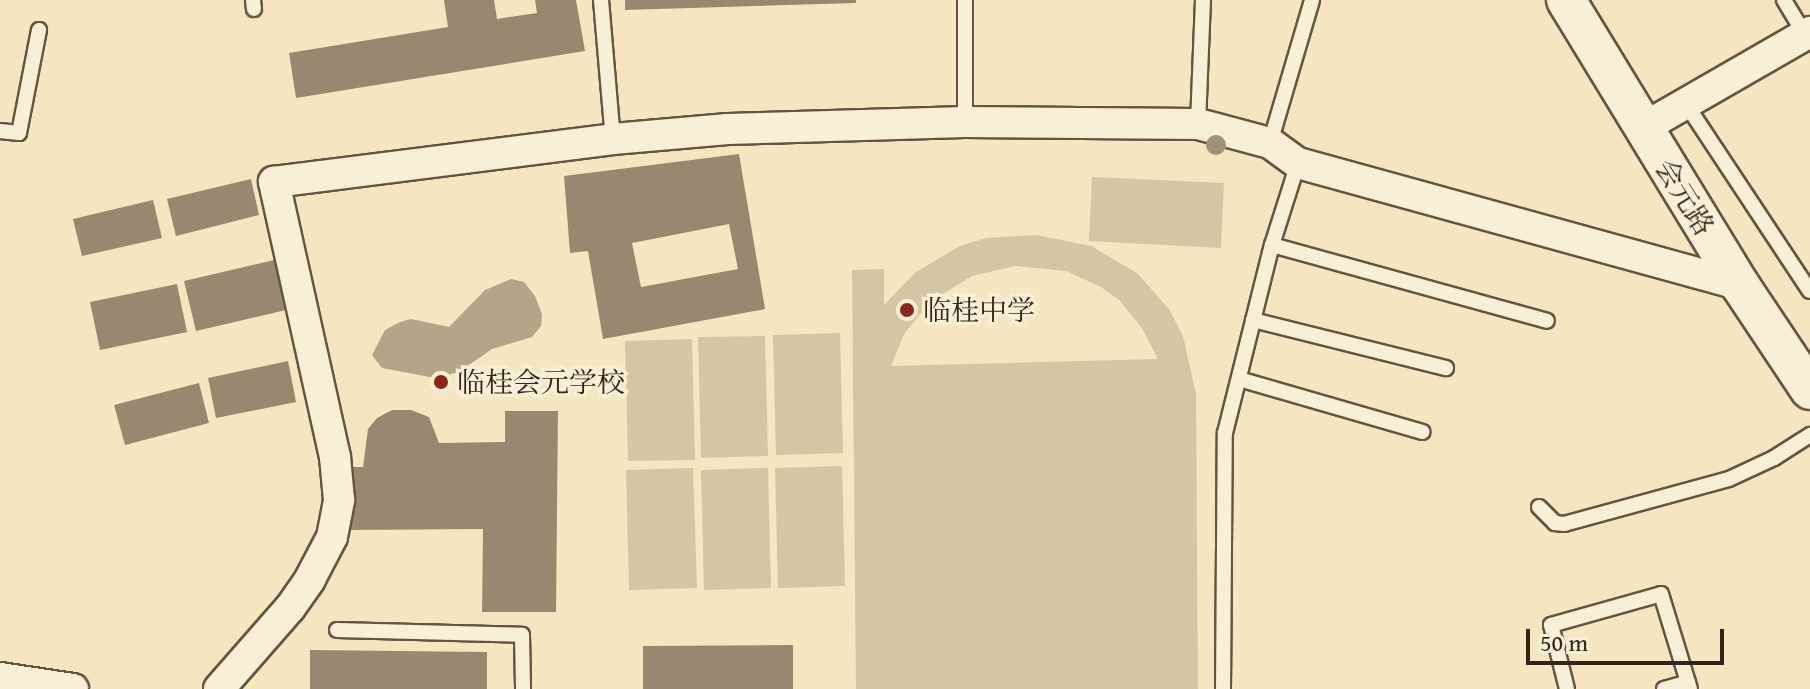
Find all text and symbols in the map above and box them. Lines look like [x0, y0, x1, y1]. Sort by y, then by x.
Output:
street label: 会元路 [1648, 152, 1722, 242]
place label: 临桂中学 [923, 293, 1035, 327]
marker: 临桂中学 [898, 301, 916, 319]
place label: 临桂会元学校 [457, 365, 625, 399]
marker: 临桂会元学校 [432, 373, 450, 391]
scale bar [1530, 613, 1728, 663]
text: 50 m [1540, 625, 1588, 660]

